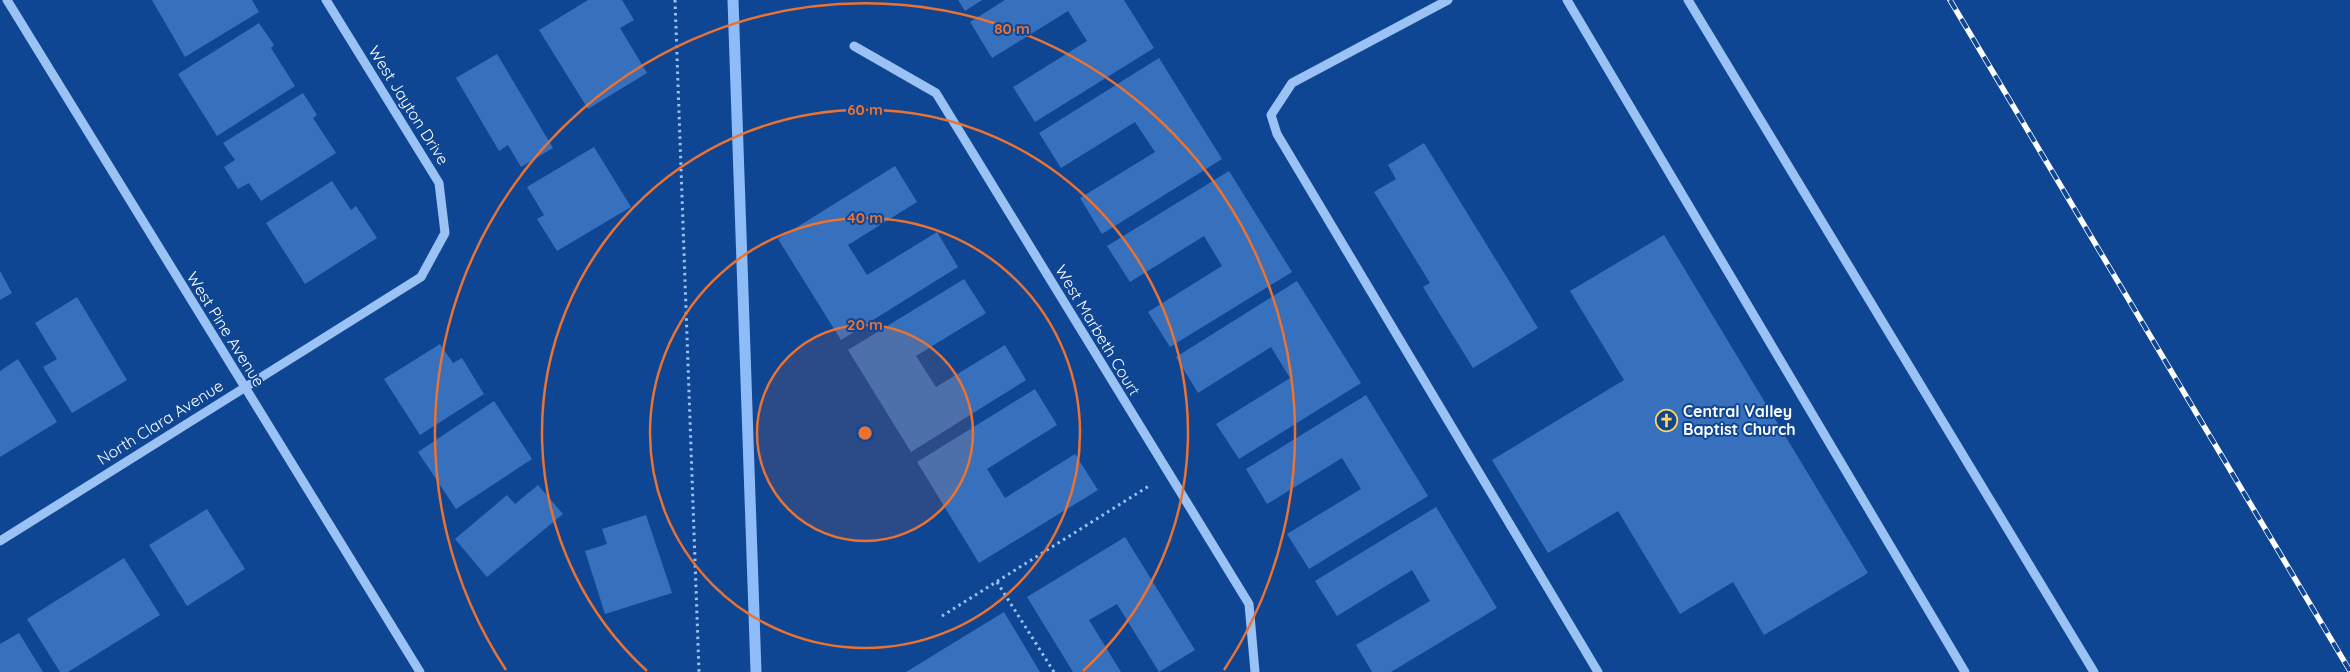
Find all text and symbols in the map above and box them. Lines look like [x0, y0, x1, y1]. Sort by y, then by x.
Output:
text: 80 m [994, 19, 1030, 38]
street label: West Jayton Drive [364, 42, 454, 168]
text: 60 m [847, 100, 883, 119]
text: 40 m [847, 208, 883, 227]
street label: West Marbeth Court [1051, 261, 1145, 399]
street label: West Pine Avenue [183, 268, 269, 390]
text: 20 m [847, 315, 883, 334]
street label: North Clara Avenue [93, 375, 227, 469]
place label: Central Valley Baptist Church [1683, 401, 1796, 439]
church icon: Central Valley Baptist Church [1655, 408, 1679, 432]
centre of rings [856, 424, 874, 442]

